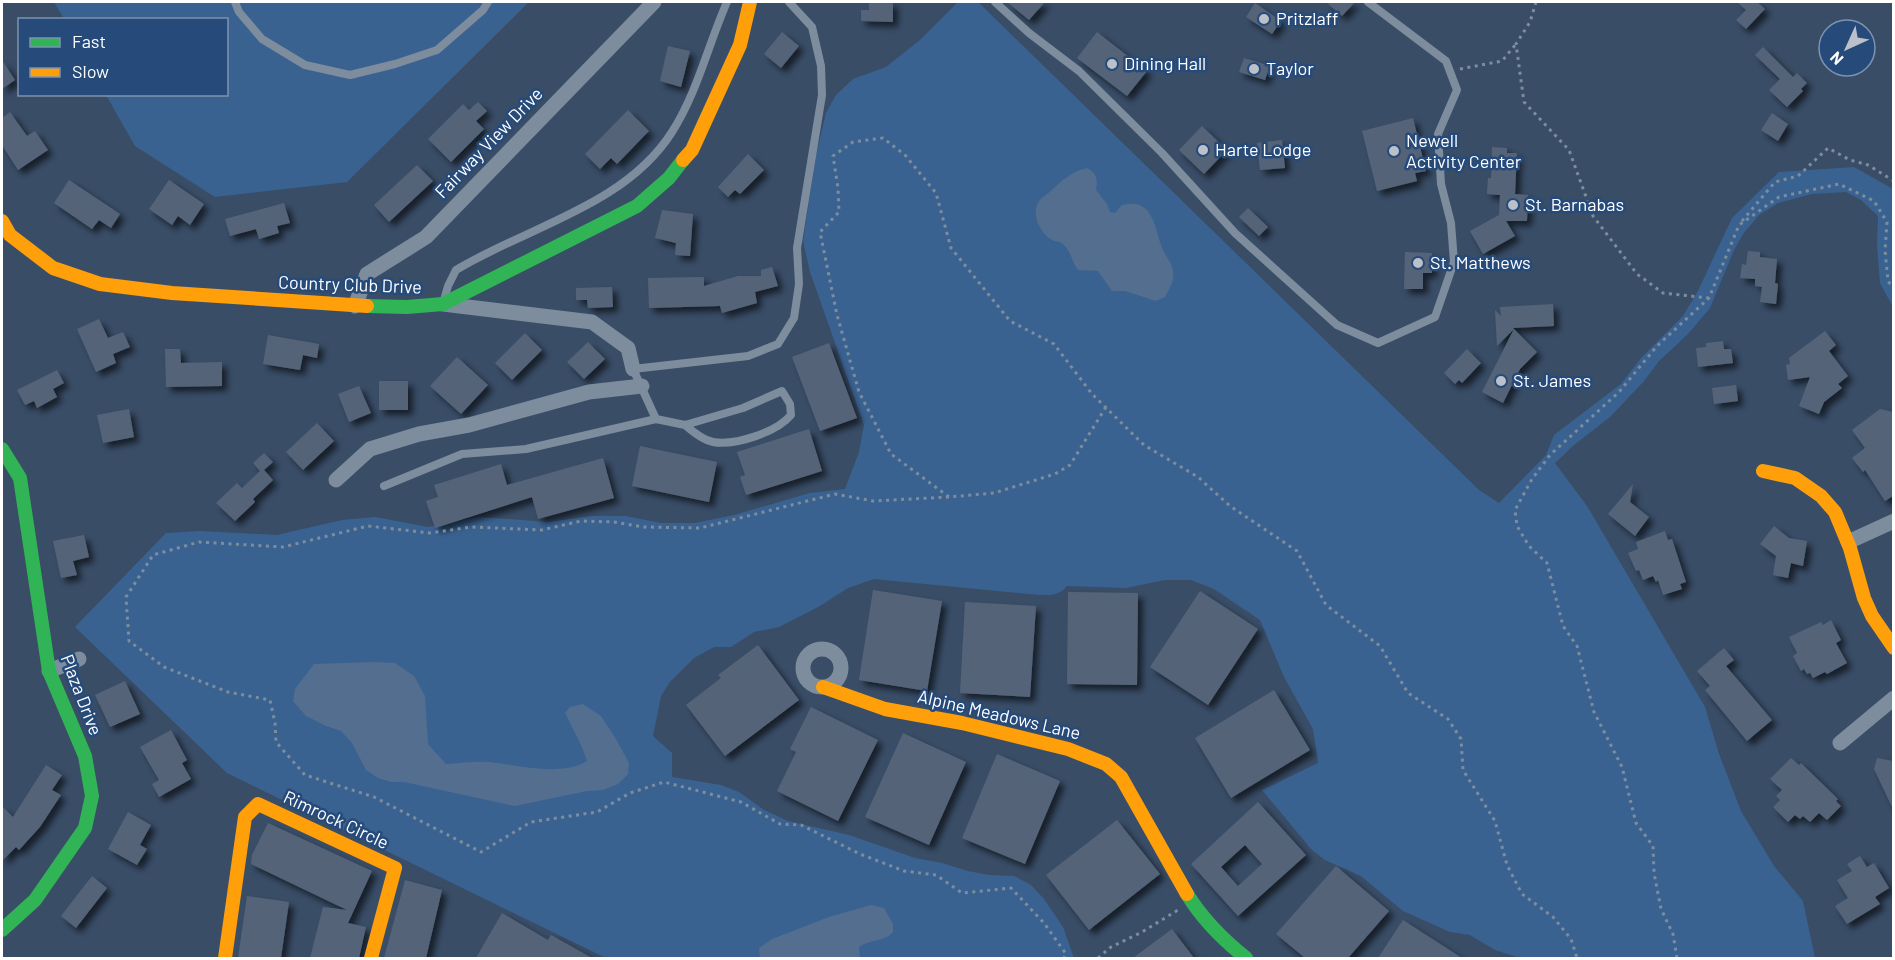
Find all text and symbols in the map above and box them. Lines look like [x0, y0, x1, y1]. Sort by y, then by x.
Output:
place label: Pritzlaff [1276, 7, 1338, 29]
marker: Pritzlaff [1257, 12, 1271, 26]
legend [18, 18, 228, 96]
north arrow [1817, 18, 1877, 78]
text: Fast [72, 30, 106, 52]
text: N [1826, 48, 1847, 69]
place label: Dining Hall [1124, 52, 1206, 74]
marker: Dining Hall [1105, 57, 1119, 71]
place label: Taylor [1266, 57, 1314, 79]
text: Slow [72, 60, 109, 82]
marker: Taylor [1247, 62, 1261, 76]
street label: Fairway View Drive [430, 82, 547, 202]
place label: Newell Activity Center [1406, 129, 1522, 172]
place label: Harte Lodge [1215, 138, 1311, 160]
marker: Harte Lodge [1196, 143, 1210, 157]
marker: Newell Activity Center [1387, 144, 1401, 158]
place label: St. Barnabas [1525, 193, 1624, 215]
marker: St. Barnabas [1506, 198, 1520, 212]
place label: St. Matthews [1430, 251, 1531, 273]
marker: St. Matthews [1411, 256, 1425, 270]
street label: Country Club Drive [278, 270, 422, 298]
place label: St. James [1513, 369, 1591, 391]
marker: St. James [1494, 374, 1508, 388]
street label: Plaza Drive [56, 651, 107, 738]
street label: Alpine Meadows Lane [916, 685, 1083, 743]
street label: Rimrock Circle [280, 785, 393, 853]

